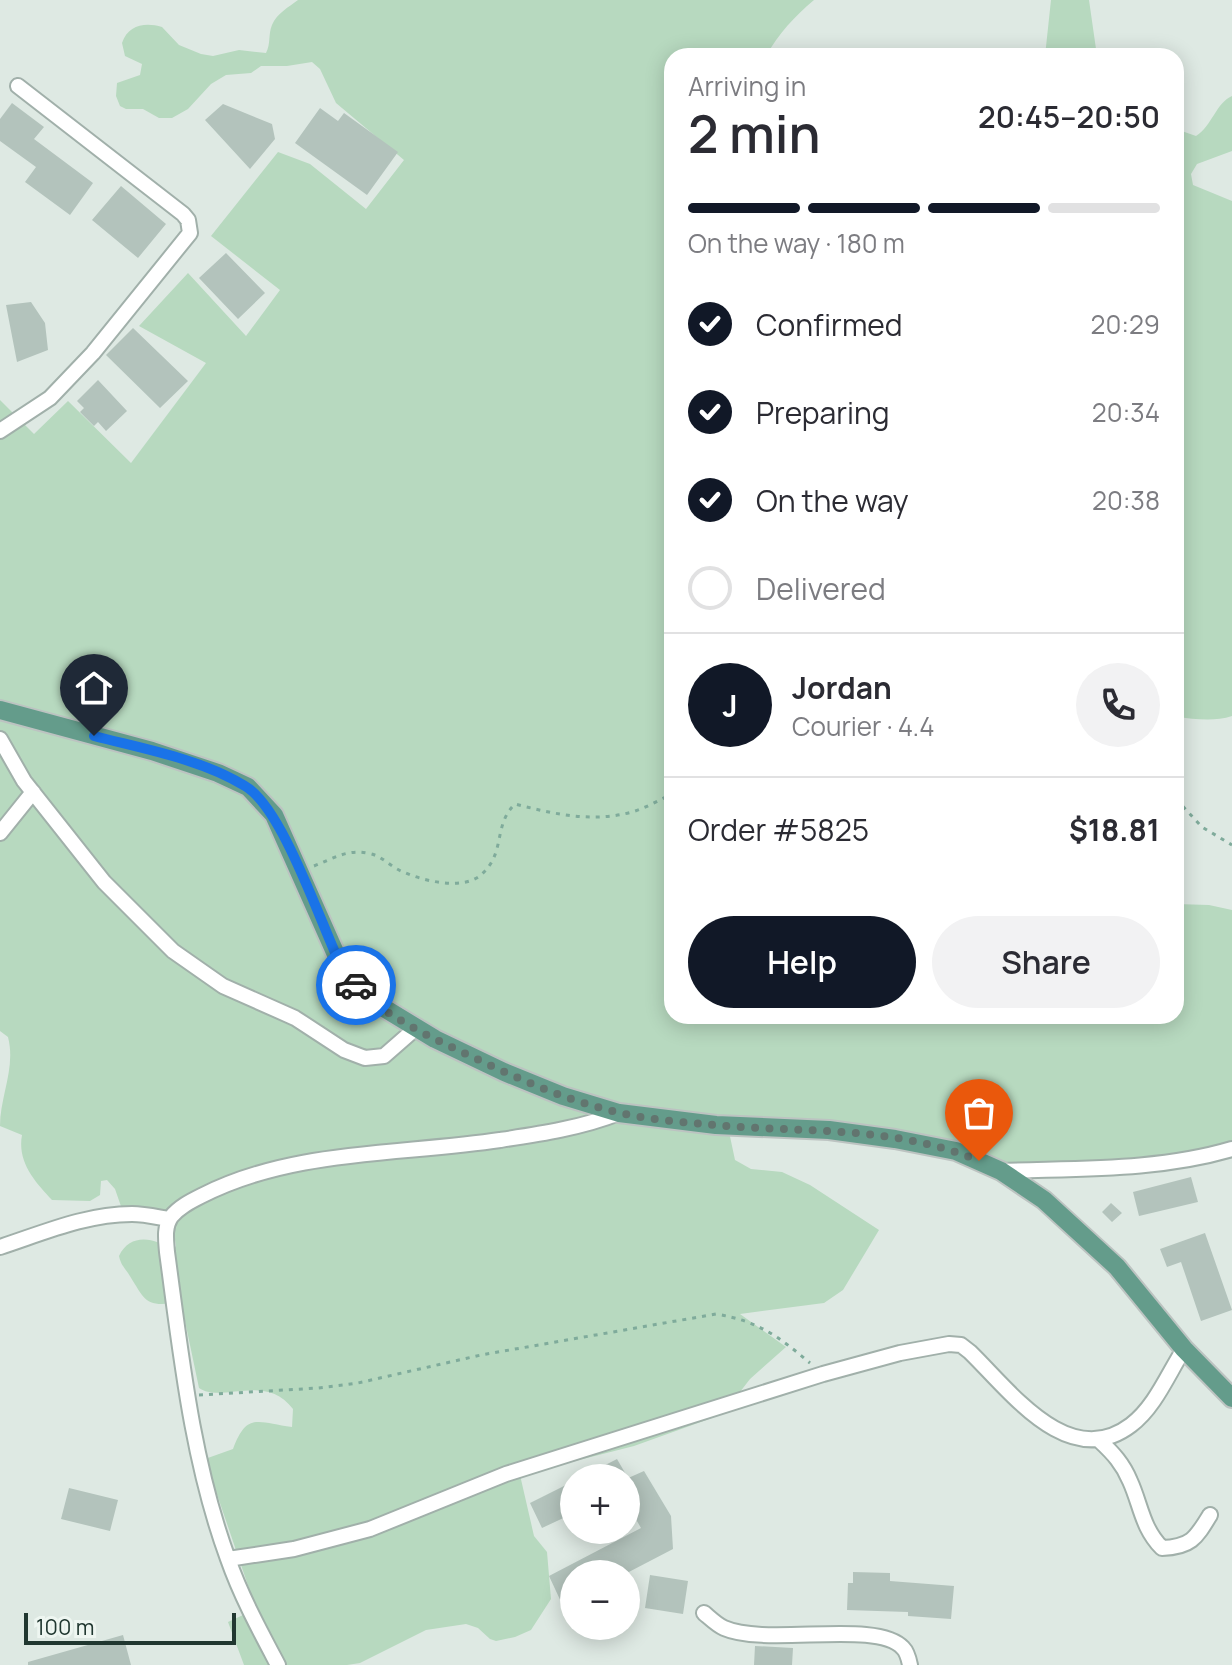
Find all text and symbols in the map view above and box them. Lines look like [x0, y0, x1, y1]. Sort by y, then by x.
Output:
text: Arriving in [688, 68, 806, 104]
text: 20:45–20:50 [978, 96, 1160, 137]
text: 2 min [688, 98, 821, 169]
text: On the way · 180 m [688, 225, 905, 261]
icon: check [688, 302, 732, 346]
text: Confirmed [756, 304, 903, 345]
text: 20:29 [1091, 306, 1160, 342]
icon: check [688, 390, 732, 434]
text: Preparing [756, 392, 890, 433]
text: 20:34 [1092, 394, 1160, 430]
icon: check [688, 478, 732, 522]
text: On the way [756, 480, 909, 521]
text: 20:38 [1092, 482, 1160, 518]
text: Delivered [756, 568, 886, 609]
pin [60, 654, 128, 736]
button: phone [1076, 663, 1160, 747]
icon: home [72, 666, 116, 710]
text: Jordan [792, 667, 892, 708]
text: J [722, 685, 738, 726]
text: Courier · 4.4 [792, 708, 934, 744]
text: Order #5825 [688, 809, 869, 850]
text: $18.81 [1069, 809, 1160, 850]
button: Help [688, 916, 916, 1008]
button: Share [932, 916, 1160, 1008]
courier [316, 945, 396, 1025]
icon: car [334, 963, 378, 1007]
pin [945, 1079, 1013, 1161]
icon: bag [957, 1091, 1001, 1135]
map controls [560, 1464, 640, 1640]
button: + [560, 1464, 640, 1544]
button: − [560, 1560, 640, 1640]
scale bar [24, 1609, 236, 1645]
text: 100 m [36, 1612, 94, 1642]

